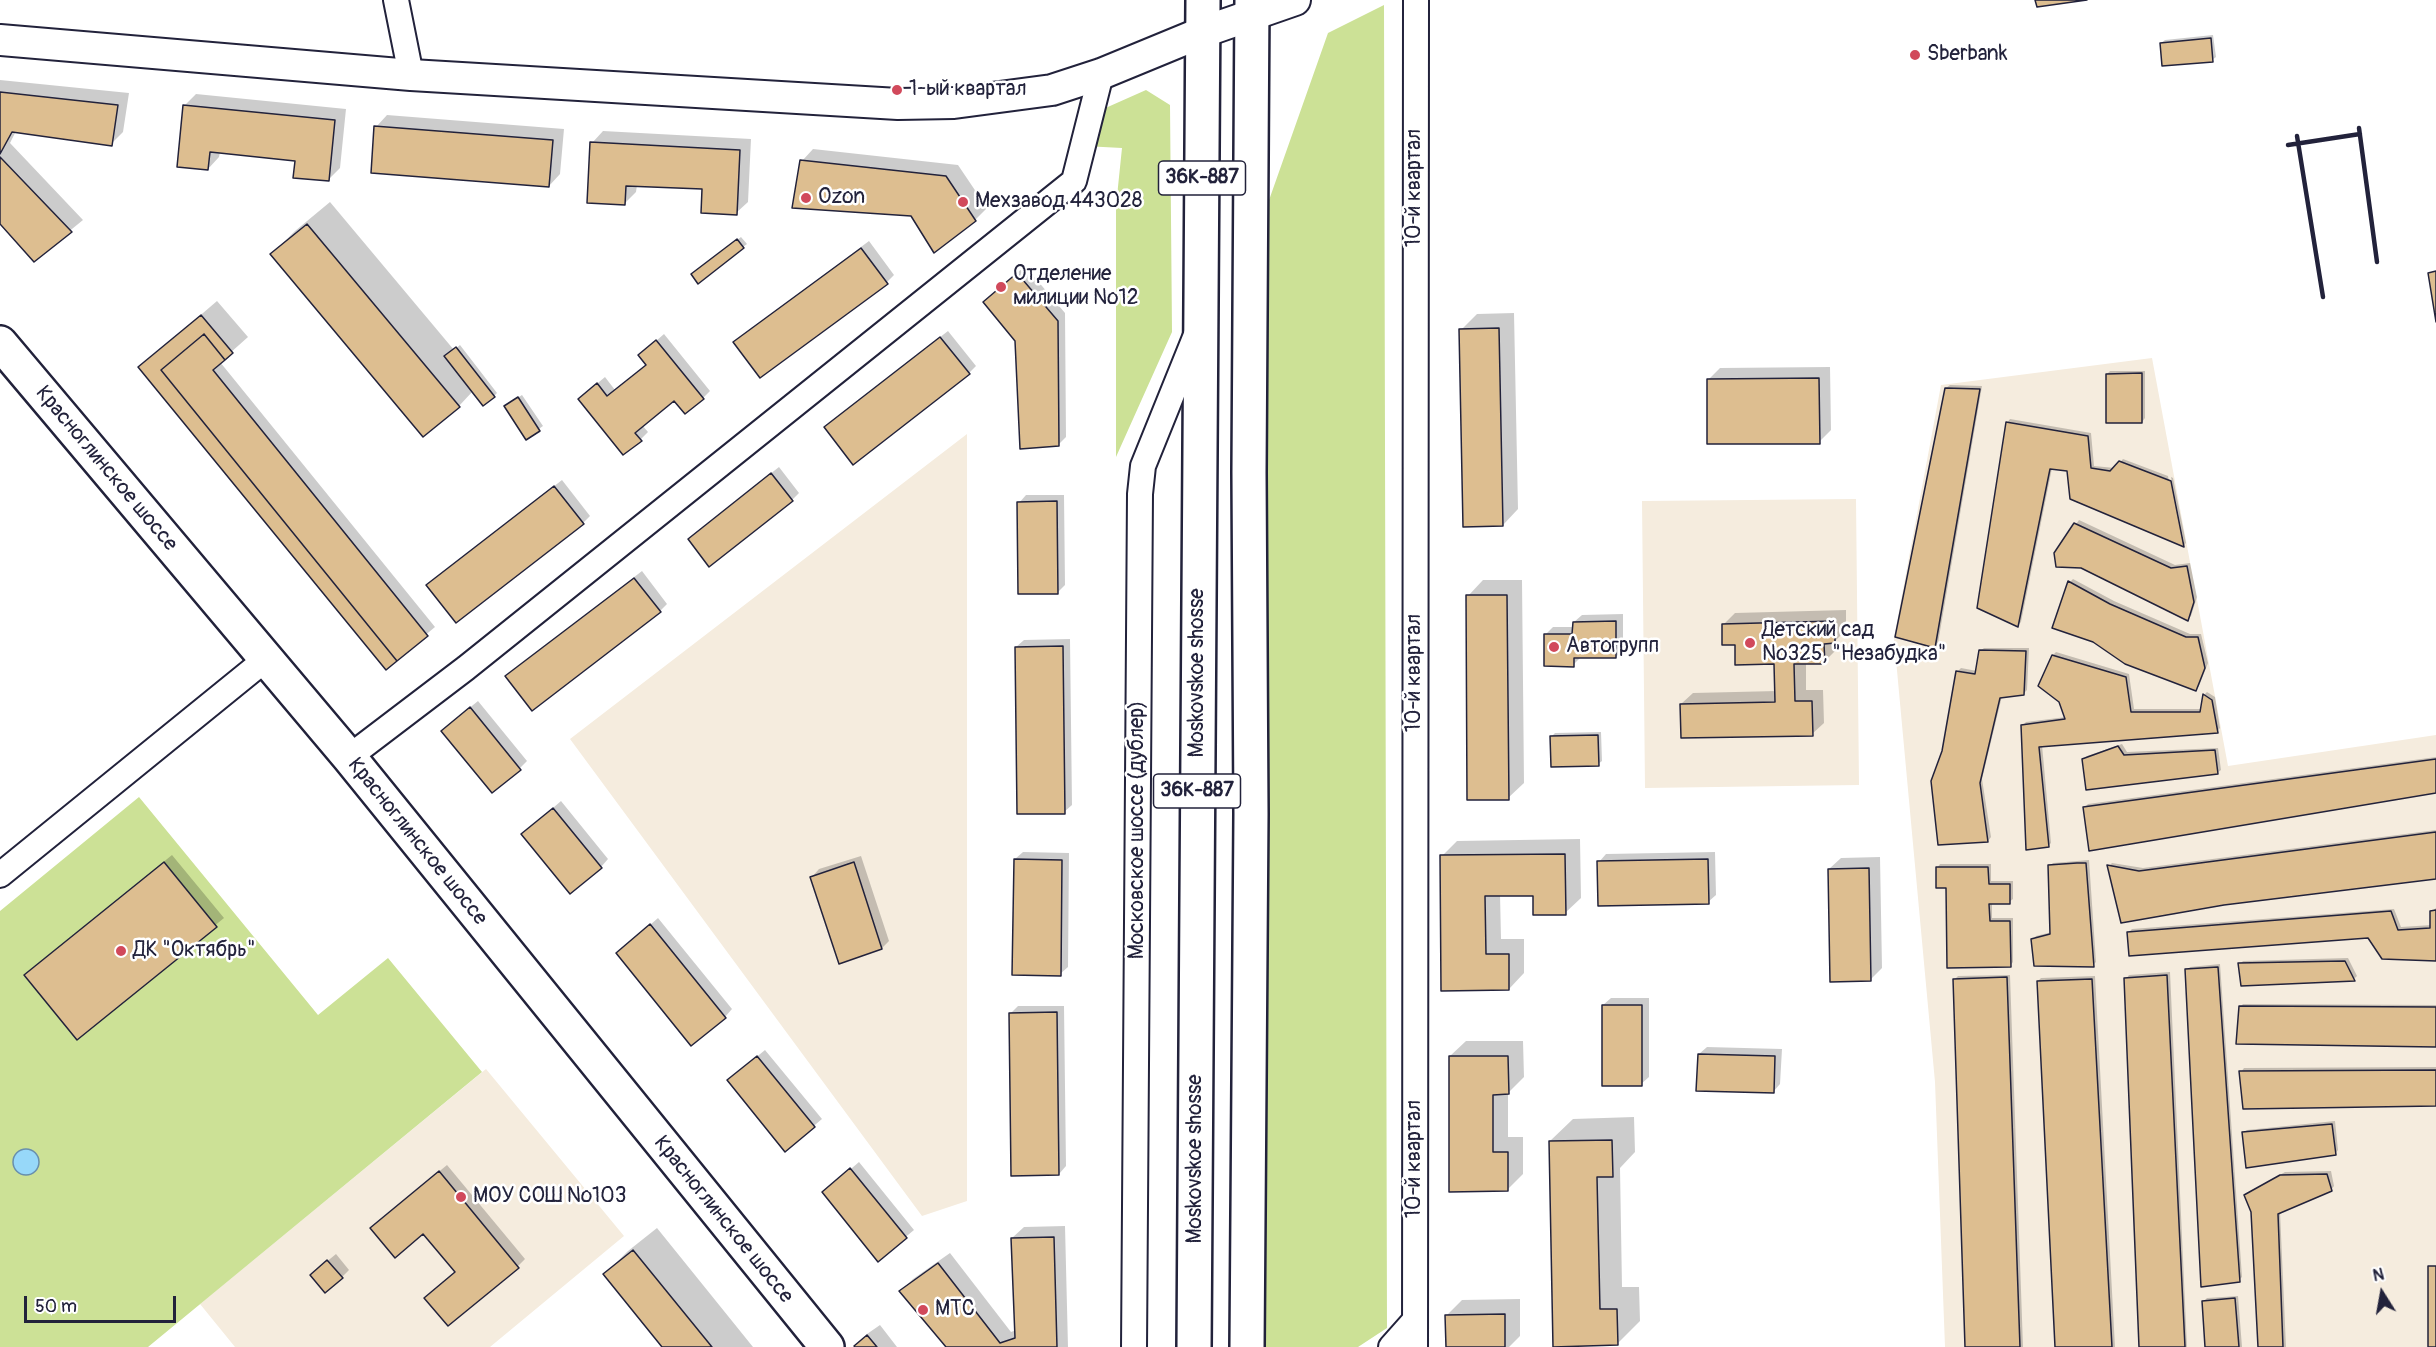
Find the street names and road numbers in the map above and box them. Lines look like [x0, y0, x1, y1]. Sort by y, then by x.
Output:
street label: 10-й квартал [1402, 129, 1428, 247]
road number: 36К-887 [1158, 161, 1246, 195]
street label: Красноглинское шоссе [30, 381, 182, 557]
street label: Moskovskoe shosse [1185, 588, 1211, 758]
street label: 10-й квартал [1402, 614, 1428, 732]
street label: Московское шоссе (дублер) [1125, 701, 1151, 959]
street label: Красноглинское шоссе [342, 753, 492, 931]
road number: 36К-887 [1154, 774, 1240, 808]
street label: Moskovskoe shosse [1183, 1074, 1209, 1244]
street label: 10-й квартал [1402, 1100, 1428, 1218]
street label: Красноглинское шоссе [648, 1131, 798, 1309]

